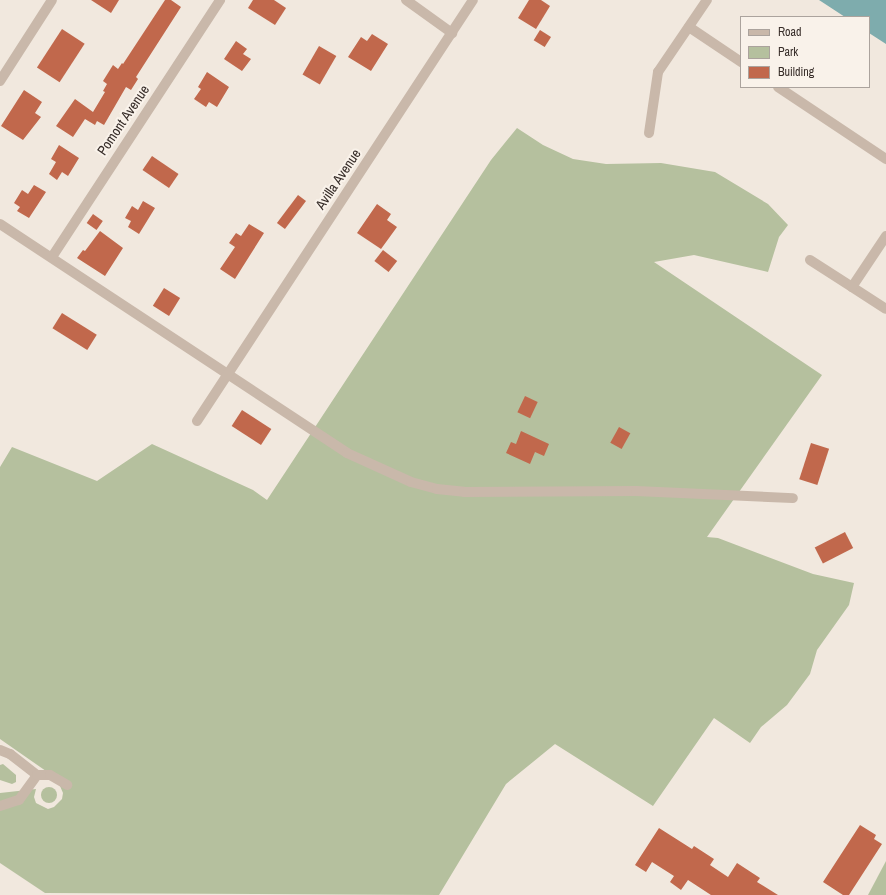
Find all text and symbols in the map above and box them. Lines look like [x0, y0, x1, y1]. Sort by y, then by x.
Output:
legend [740, 16, 870, 88]
text: Road [778, 24, 802, 40]
text: Park [778, 44, 798, 60]
text: Building [778, 64, 814, 80]
street label: Pomont Avenue [93, 82, 153, 158]
street label: Avilla Avenue [312, 145, 364, 213]

